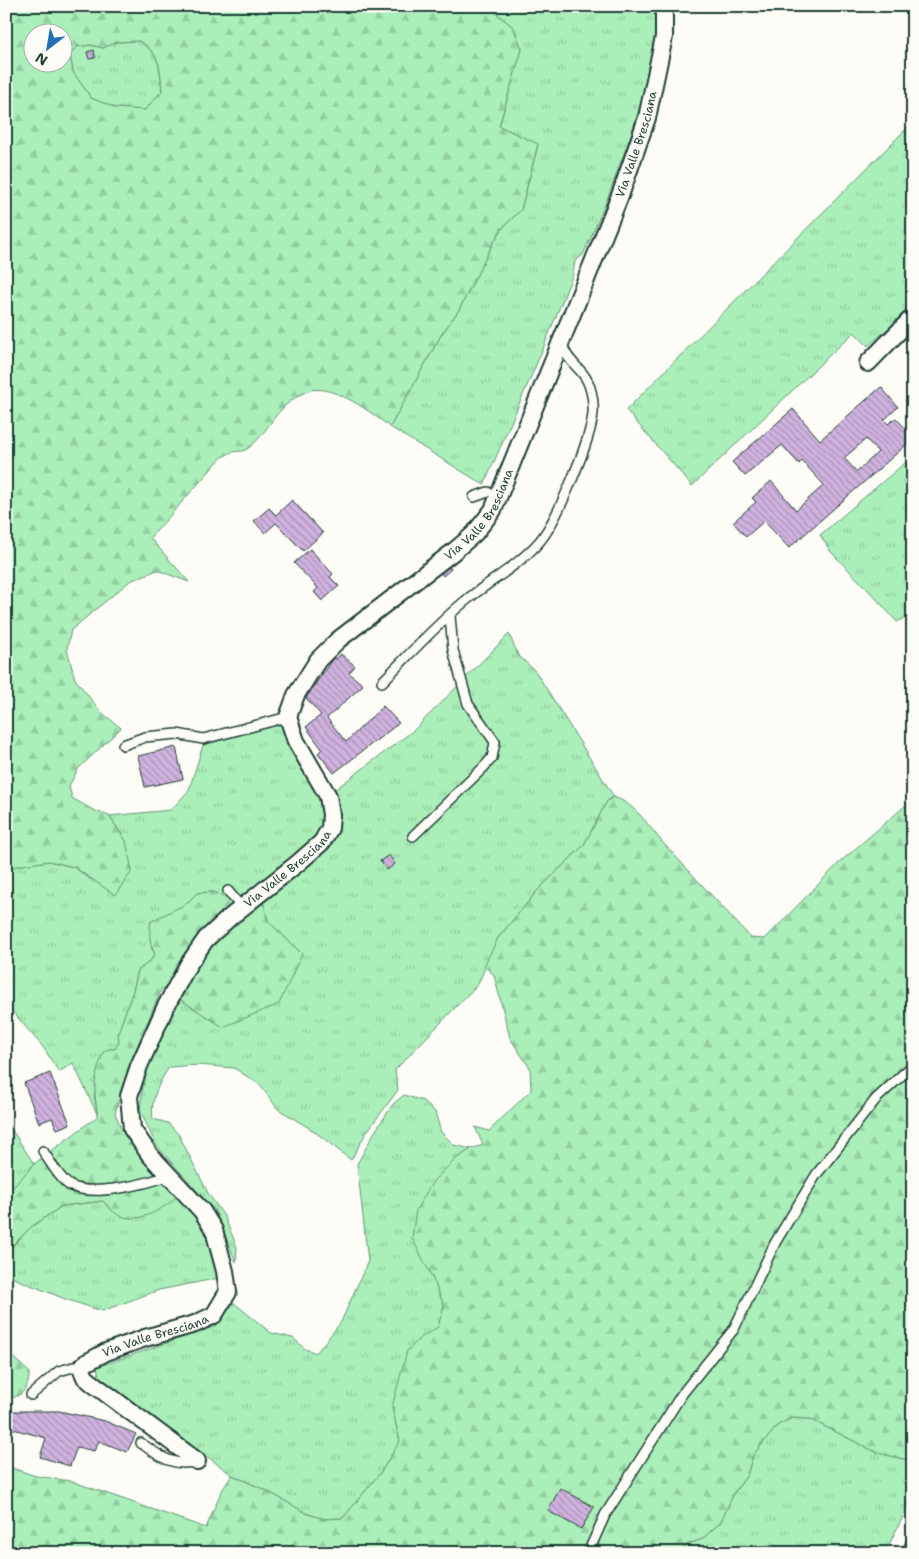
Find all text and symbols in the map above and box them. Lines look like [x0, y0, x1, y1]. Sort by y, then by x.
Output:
north arrow [22, 22, 72, 72]
text: N [32, 49, 51, 70]
street label: Via Valle Bresciana [612, 89, 661, 200]
street label: Via Valle Bresciana [441, 466, 517, 564]
street label: Via Valle Bresciana [241, 827, 335, 911]
street label: Via Valle Bresciana [100, 1310, 212, 1361]

